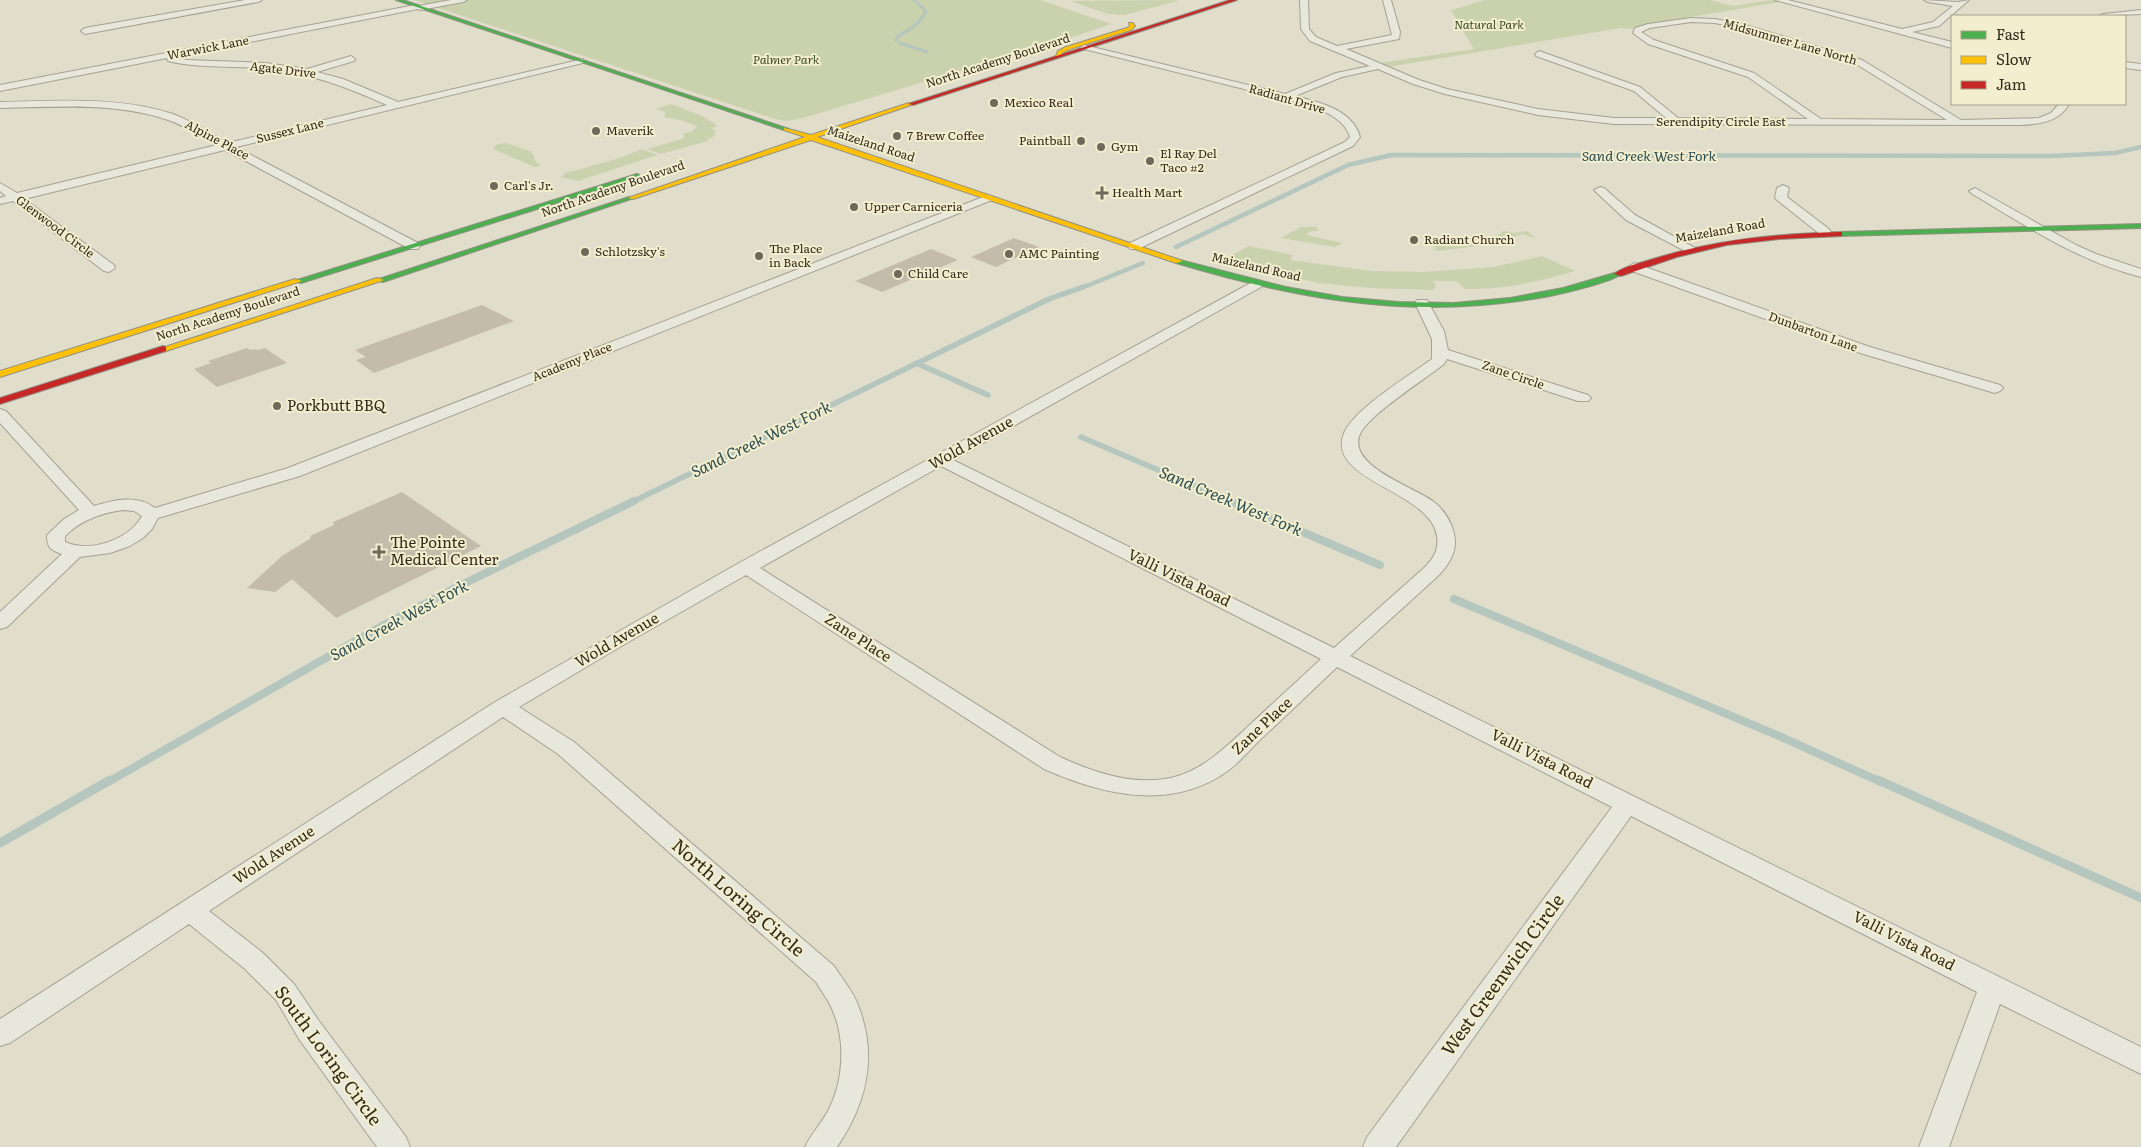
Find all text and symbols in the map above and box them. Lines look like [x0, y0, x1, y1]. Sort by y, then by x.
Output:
street label: Midsummer Lane North [1721, 13, 1860, 69]
park label: Natural Park [1454, 15, 1524, 33]
legend [1951, 15, 2126, 105]
text: Fast [1996, 22, 2025, 45]
street label: North Academy Boulevard [923, 28, 1073, 92]
street label: Warwick Lane [165, 30, 250, 64]
text: Slow [1996, 47, 2031, 70]
park label: Palmer Park [753, 50, 820, 68]
street label: Agate Drive [249, 56, 317, 82]
text: Jam [1996, 72, 2027, 95]
street label: Radiant Drive [1247, 79, 1328, 118]
place label: Mexico Real [1004, 93, 1073, 111]
marker: Mexico Real [988, 97, 1000, 109]
street label: Serendipity Circle East [1656, 112, 1786, 130]
street label: Sussex Lane [254, 113, 325, 147]
street label: Alpine Place [182, 115, 253, 164]
street label: Maizeland Road [825, 120, 918, 166]
place label: Maverik [606, 121, 654, 139]
marker: Maverik [590, 125, 602, 137]
place label: 7 Brew Coffee [907, 126, 984, 144]
marker: 7 Brew Coffee [891, 130, 903, 142]
place label: Paintball [1019, 131, 1071, 149]
marker: Paintball [1075, 135, 1087, 147]
place label: Gym [1111, 137, 1139, 155]
marker: Gym [1095, 141, 1107, 153]
place label: El Ray Del Taco #2 [1160, 144, 1217, 176]
water label: Sand Creek West Fork [1582, 145, 1716, 165]
street label: North Academy Boulevard [539, 155, 687, 221]
marker: El Ray Del Taco #2 [1144, 155, 1156, 167]
place label: Carl's Jr. [504, 176, 554, 194]
marker: Carl's Jr. [488, 180, 500, 192]
place label: Health Mart [1112, 183, 1183, 201]
marker: Health Mart [1096, 187, 1108, 199]
street label: Glenwood Circle [12, 191, 99, 262]
place label: Upper Carniceria [864, 197, 963, 215]
marker: Upper Carniceria [848, 201, 860, 213]
street label: Maizeland Road [1673, 213, 1767, 247]
place label: Radiant Church [1424, 230, 1514, 248]
marker: Radiant Church [1408, 234, 1420, 246]
place label: The Place in Back [769, 239, 822, 271]
place label: Schlotzsky's [595, 242, 665, 260]
place label: AMC Painting [1019, 244, 1100, 262]
marker: Schlotzsky's [579, 246, 591, 258]
street label: Maizeland Road [1210, 247, 1303, 285]
marker: AMC Painting [1003, 248, 1015, 260]
marker: The Place in Back [753, 250, 765, 262]
place label: Child Care [908, 264, 968, 282]
marker: Child Care [892, 268, 904, 280]
street label: North Academy Boulevard [153, 281, 303, 345]
street label: Dunbarton Lane [1766, 307, 1861, 356]
street label: Academy Place [529, 337, 614, 385]
street label: Zane Circle [1480, 355, 1547, 393]
place label: Porkbutt BBQ [287, 393, 388, 416]
water label: Sand Creek West Fork [686, 394, 835, 483]
marker: Porkbutt BBQ [271, 400, 283, 412]
street label: Wold Avenue [924, 409, 1017, 474]
water label: Sand Creek West Fork [1156, 459, 1307, 541]
place label: The Pointe Medical Center [390, 530, 499, 570]
street label: Valli Vista Road [1124, 542, 1235, 612]
marker: The Pointe Medical Center [372, 545, 386, 559]
water label: Sand Creek West Fork [325, 572, 472, 666]
street label: Wold Avenue [570, 605, 663, 672]
street label: Zane Place [821, 606, 897, 667]
street label: Zane Place [1225, 691, 1297, 759]
street label: Valli Vista Road [1488, 722, 1598, 793]
street label: Wold Avenue [228, 819, 319, 889]
street label: North Loring Circle [666, 831, 811, 962]
street label: West Greenwich Circle [1434, 888, 1570, 1061]
street label: Valli Vista Road [1850, 904, 1960, 975]
street label: South Loring Circle [269, 979, 389, 1131]

